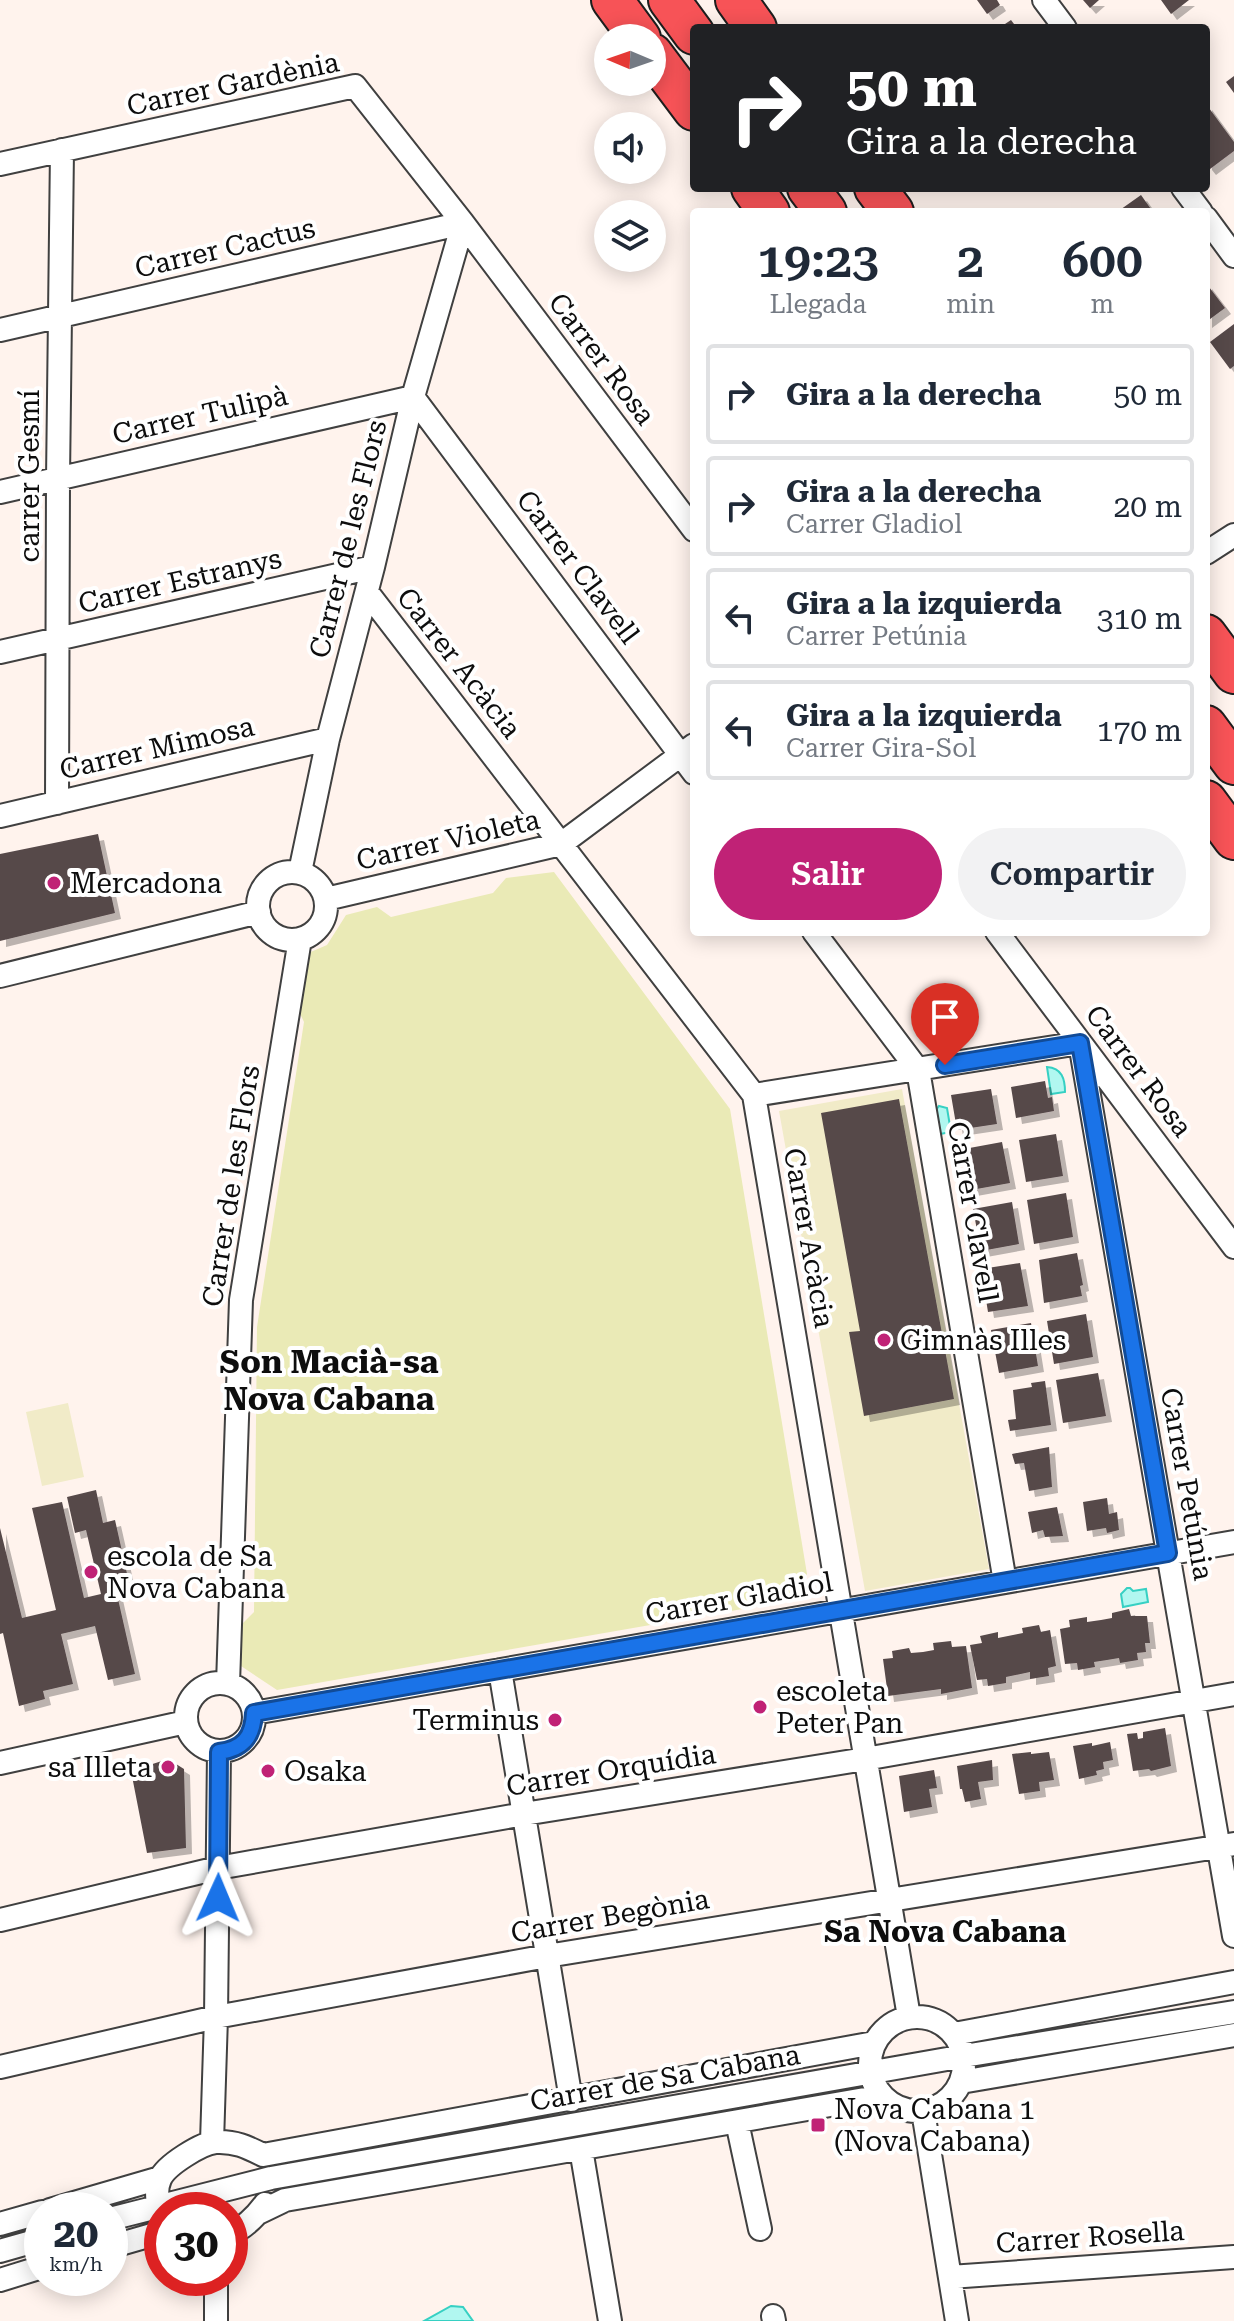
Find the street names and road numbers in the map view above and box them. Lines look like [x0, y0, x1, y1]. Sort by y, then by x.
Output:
street label: Carrer Gardènia [124, 45, 342, 123]
street label: Carrer Cactus [132, 211, 318, 285]
street label: Carrer Rosa [542, 287, 662, 431]
street label: Carrer Tulipà [109, 379, 291, 451]
street label: carrer Gesmí [13, 389, 46, 563]
street label: Carrer de les Flors [302, 417, 394, 661]
street label: Carrer Clavell [510, 484, 647, 650]
street label: Carrer Estranys [75, 542, 285, 620]
street label: Carrer Acàcia [390, 581, 528, 745]
street label: Carrer Mimosa [57, 710, 257, 786]
street label: Carrer Violeta [353, 803, 543, 877]
street label: Carrer Rosa [1079, 999, 1199, 1143]
street label: Carrer de les Flors [196, 1063, 266, 1309]
street label: Carrer Clavell [941, 1119, 1005, 1305]
street label: Carrer Acàcia [777, 1146, 841, 1330]
street label: Carrer Petúnia [1154, 1385, 1220, 1583]
street label: Carrer Gladiol [643, 1565, 836, 1631]
street label: Carrer Orquídia [504, 1737, 718, 1803]
street label: Carrer Begònia [508, 1882, 712, 1950]
street label: Carrer de Sa Cabana [527, 2038, 803, 2118]
street label: Carrer Rosella [995, 2214, 1185, 2260]

